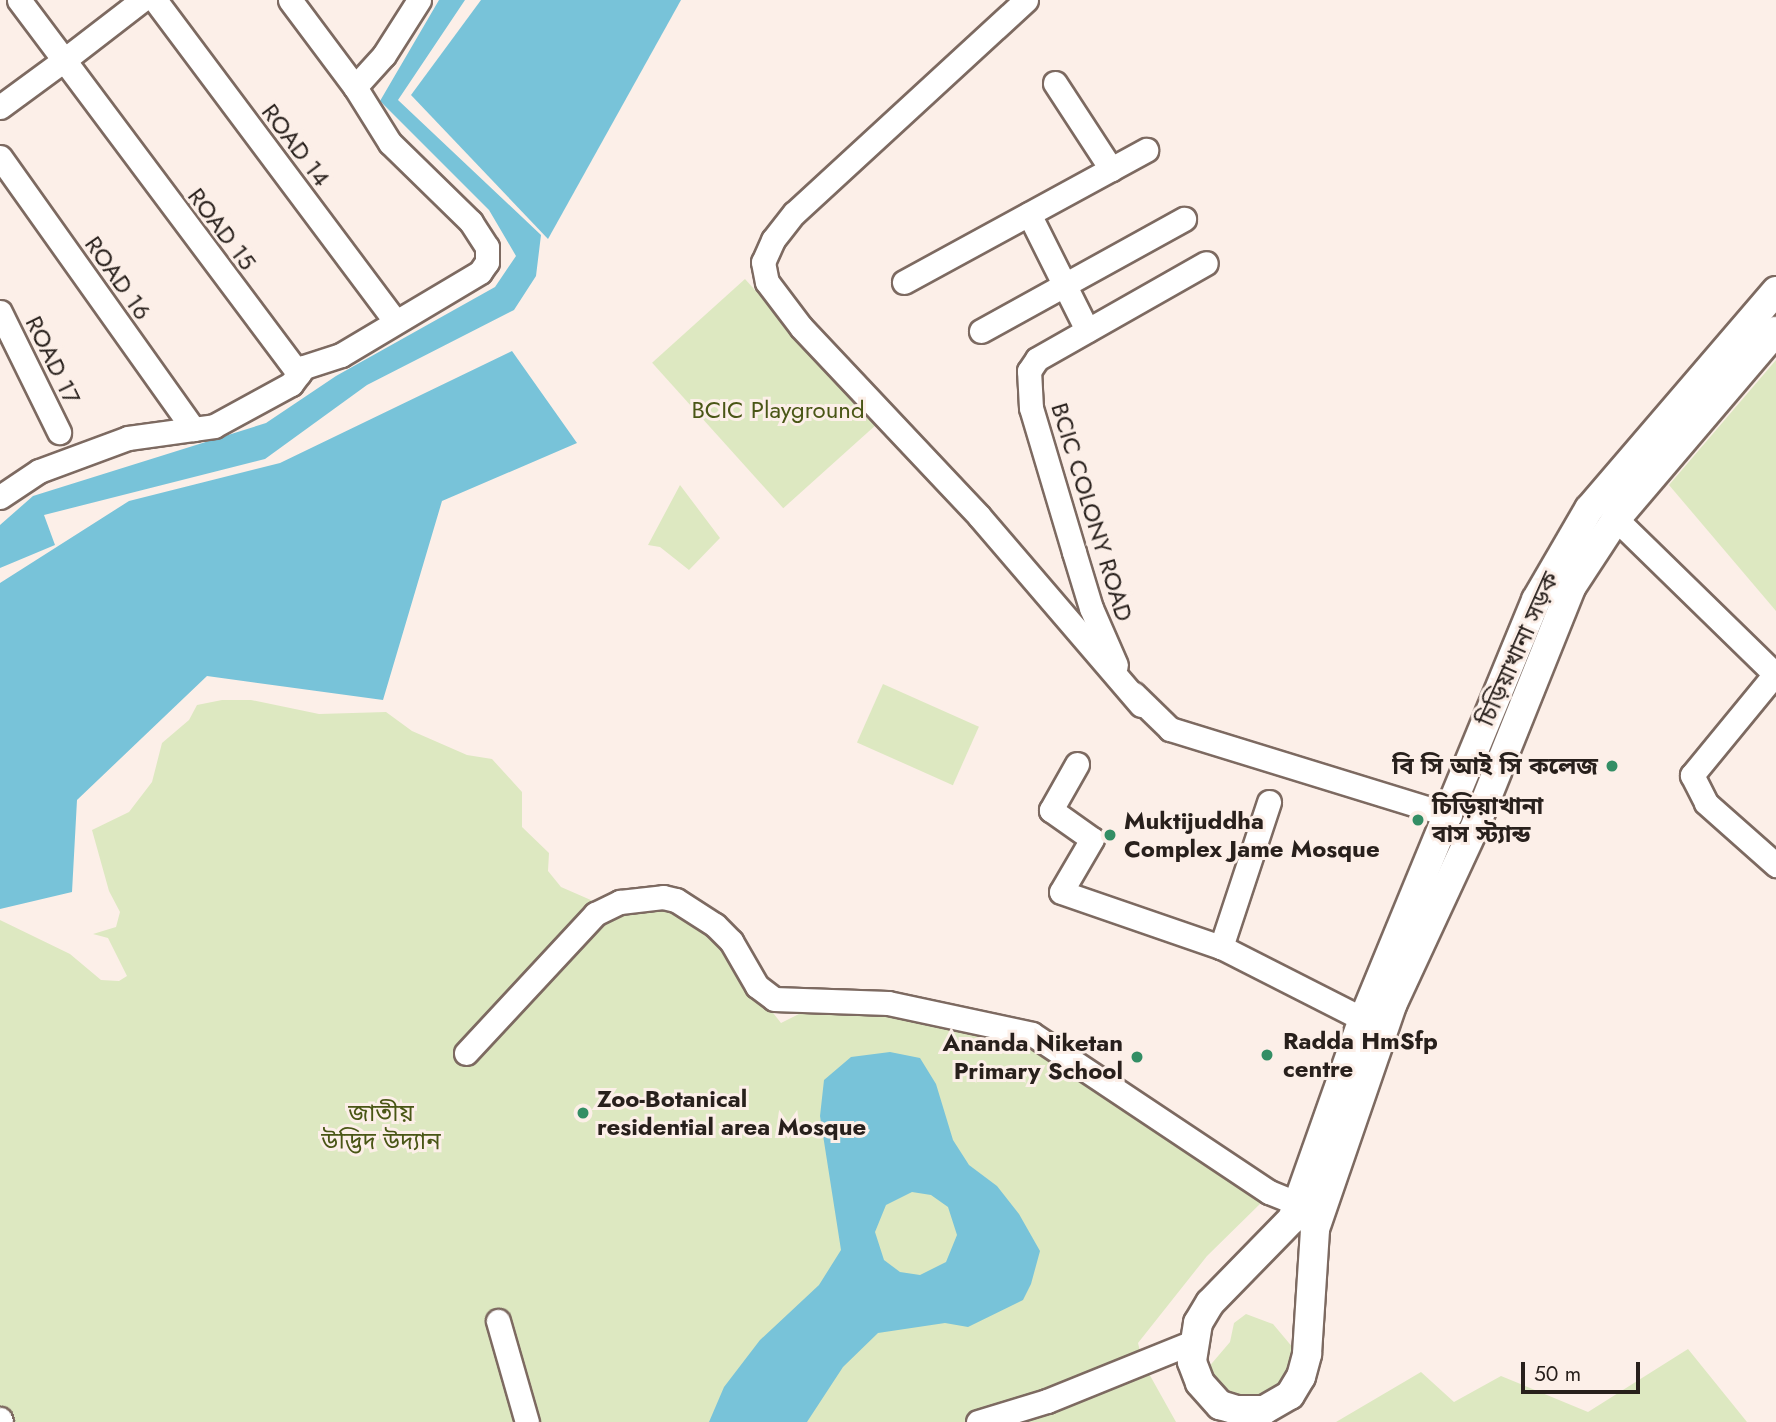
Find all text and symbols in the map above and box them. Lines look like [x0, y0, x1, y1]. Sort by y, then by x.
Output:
street label: ROAD 14 [256, 98, 336, 192]
street label: ROAD 15 [182, 182, 262, 276]
street label: ROAD 16 [79, 231, 157, 325]
street label: ROAD 17 [19, 311, 87, 409]
park label: BCIC Playground [691, 396, 865, 424]
street label: BCIC COLONY ROAD [1045, 399, 1139, 625]
street label: চিড়িয়াখানা সড়ক [1471, 567, 1565, 731]
place label: বি সি আই সি কলেজ [1392, 752, 1598, 780]
marker: বি সি আই সি কলেজ [1604, 758, 1620, 774]
place label: চিড়িয়াখানা বাস স্ট্যান্ড [1432, 792, 1543, 848]
place label: Muktijuddha Complex Jame Mosque [1124, 807, 1380, 863]
marker: চিড়িয়াখানা বাস স্ট্যান্ড [1410, 812, 1426, 828]
marker: Muktijuddha Complex Jame Mosque [1102, 827, 1118, 843]
place label: Radda HmSfp centre [1283, 1027, 1438, 1083]
place label: Ananda Niketan Primary School [943, 1029, 1123, 1085]
marker: Radda HmSfp centre [1257, 1045, 1277, 1065]
marker: Ananda Niketan Primary School [1129, 1049, 1145, 1065]
place label: Zoo-Botanical residential area Mosque [597, 1085, 866, 1141]
park label: জাতীয় উদ্ভিদ উদ্যান [321, 1099, 441, 1155]
marker: Zoo-Botanical residential area Mosque [575, 1105, 591, 1121]
scale bar [1524, 1348, 1643, 1392]
text: 50 m [1534, 1359, 1581, 1389]

